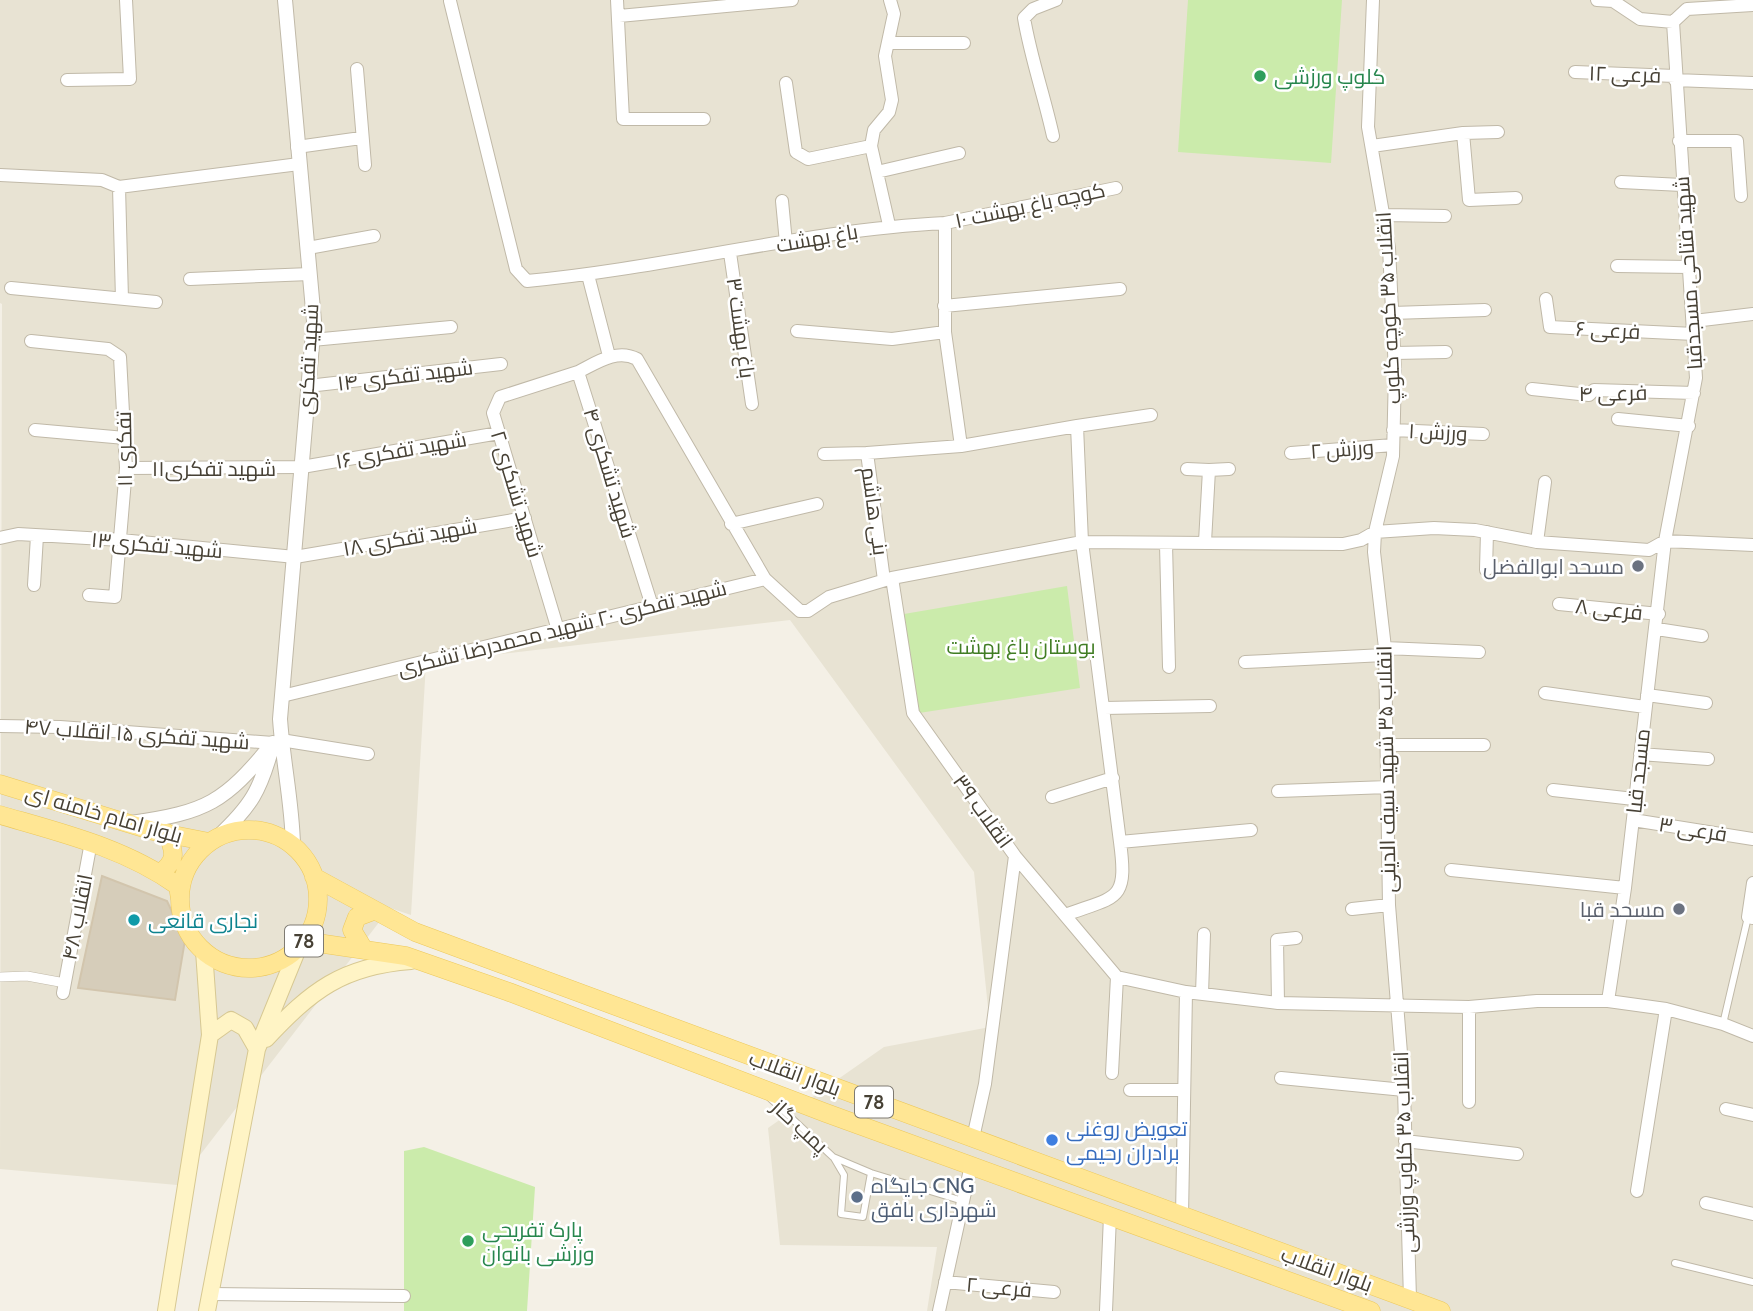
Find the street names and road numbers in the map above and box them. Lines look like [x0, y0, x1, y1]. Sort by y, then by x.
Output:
street label: فرعی ۱۲ [1588, 60, 1662, 89]
street label: شهید فتاحی مسجدقبا [1669, 175, 1708, 371]
street label: کوچه باغ بهشت ۱۰ [953, 177, 1108, 235]
street label: انقلاب ۳۵ کوچه کلوپ [1370, 211, 1408, 405]
street label: باغ بهشت [774, 218, 860, 259]
street label: باغ بهشت ۳ [720, 276, 760, 380]
street label: شهید تفکری [293, 303, 324, 415]
street label: فرعی ۶ [1575, 316, 1641, 345]
street label: شهید تفکری ۱۴ [336, 354, 474, 397]
street label: فرعی ۴ [1578, 380, 1648, 407]
street label: شهید تشکری ۴ [577, 405, 642, 541]
street label: تفکری ۱۱ [111, 411, 138, 487]
street label: ورزش ۱ [1408, 418, 1468, 447]
street label: شهید تفکری ۱۶ [334, 426, 469, 475]
street label: شهید تشکری ۲ [485, 427, 548, 561]
street label: ورزش ۲ [1309, 434, 1375, 465]
street label: شهید تفکری۱۱ [152, 456, 276, 482]
street label: بنی هاشم [854, 465, 894, 557]
street label: شهید تفکری ۱۸ [341, 513, 479, 562]
street label: شهید تفکری۱۳ [90, 527, 224, 564]
street label: شهید تفکری ۲۰ شهید محمدرضا تشکری [395, 575, 729, 682]
street label: فرعی ۸ [1574, 593, 1644, 626]
street label: انقلاب ۳۵ شهید سیف الدینی [1371, 645, 1402, 893]
street label: شهید تفکری ۱۵ انقلاب ۴۷ [23, 714, 251, 755]
street label: مسجد قبا [1621, 727, 1655, 815]
street label: انقلاب ۳۹ [948, 769, 1018, 853]
street label: بلوار امام خامنه ای [22, 780, 185, 850]
street label: فرعی ۳ [1657, 811, 1729, 848]
street label: انقلاب ۴۸ [56, 872, 98, 962]
road number: 78 [285, 925, 323, 956]
street label: بلوار انقلاب [746, 1045, 844, 1101]
street label: انقلاب ۳۵ کلوپ ورزشی [1388, 1051, 1422, 1253]
road number: 78 [855, 1086, 893, 1118]
street label: پمپ گاز [765, 1093, 834, 1160]
street label: بلوار انقلاب [1278, 1241, 1376, 1297]
street label: فرعی ۲ [965, 1272, 1033, 1303]

